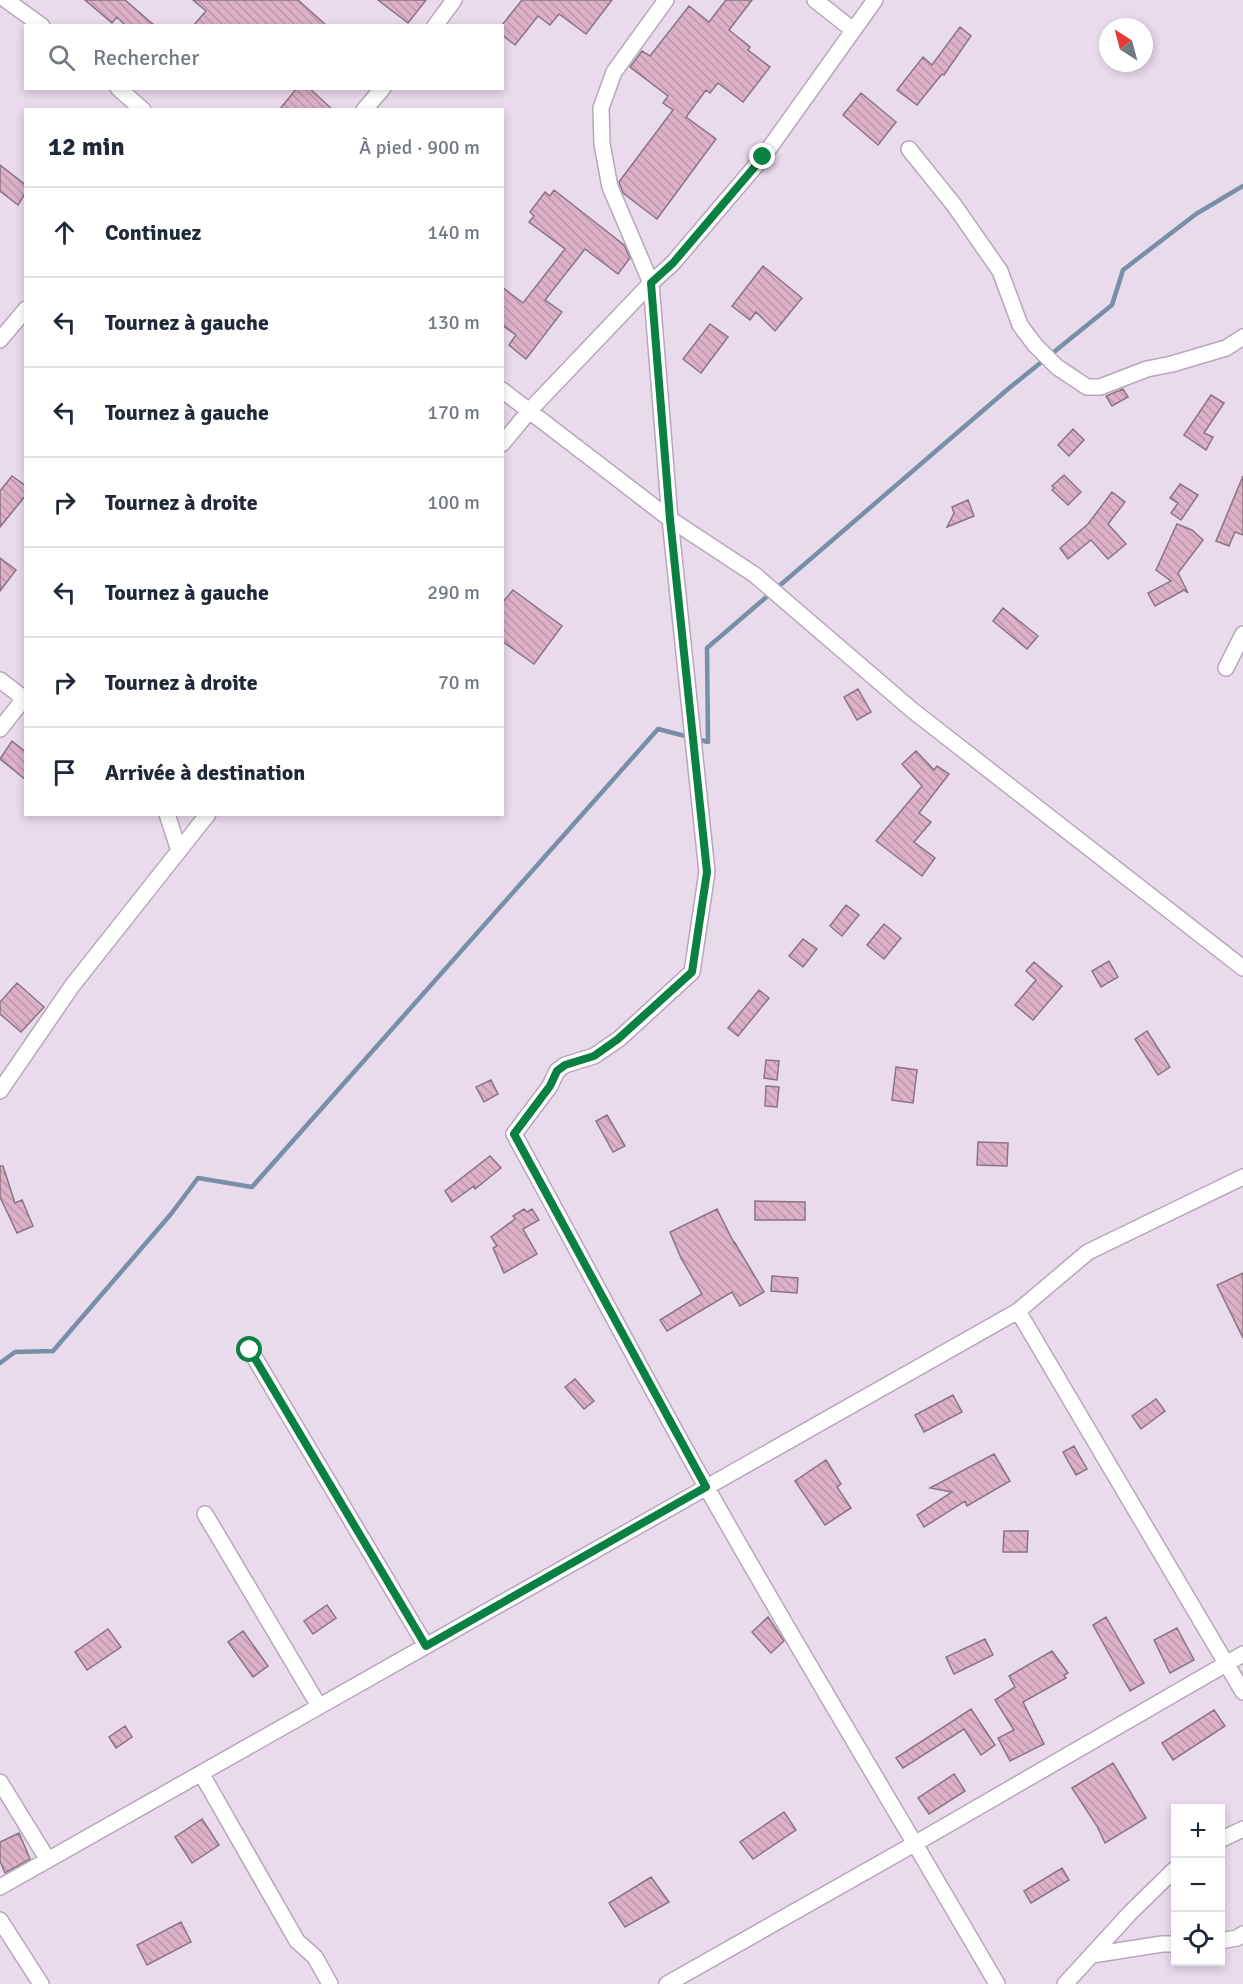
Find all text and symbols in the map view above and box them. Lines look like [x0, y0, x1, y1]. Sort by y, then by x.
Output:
north arrow [1099, 18, 1153, 72]
search box [24, 24, 504, 90]
icon: search [45, 41, 78, 74]
text: Rechercher [93, 44, 199, 71]
text: 12 min [48, 131, 125, 163]
text: À pied · 900 m [359, 135, 480, 160]
route end [749, 143, 775, 169]
icon: ahead [48, 216, 81, 249]
text: Continuez [105, 219, 201, 246]
text: 140 m [427, 220, 480, 245]
icon: left [48, 306, 81, 339]
text: Tournez à gauche [105, 309, 269, 336]
text: 130 m [427, 310, 480, 335]
icon: left [48, 396, 81, 429]
text: Tournez à gauche [105, 399, 269, 426]
text: 170 m [427, 400, 480, 425]
icon: right [48, 486, 81, 519]
text: Tournez à droite [105, 489, 258, 516]
text: 100 m [427, 490, 480, 515]
icon: left [48, 576, 81, 609]
text: Tournez à gauche [105, 579, 269, 606]
text: 290 m [427, 580, 480, 605]
icon: right [48, 666, 81, 699]
text: Tournez à droite [105, 669, 258, 696]
text: 70 m [438, 670, 480, 695]
icon: arrive [48, 756, 81, 789]
text: Arrivée à destination [105, 759, 305, 786]
route start [236, 1336, 262, 1362]
map controls [1171, 1804, 1225, 1966]
button: + [1171, 1804, 1225, 1858]
button: − [1171, 1858, 1225, 1912]
button: locate [1171, 1912, 1225, 1966]

